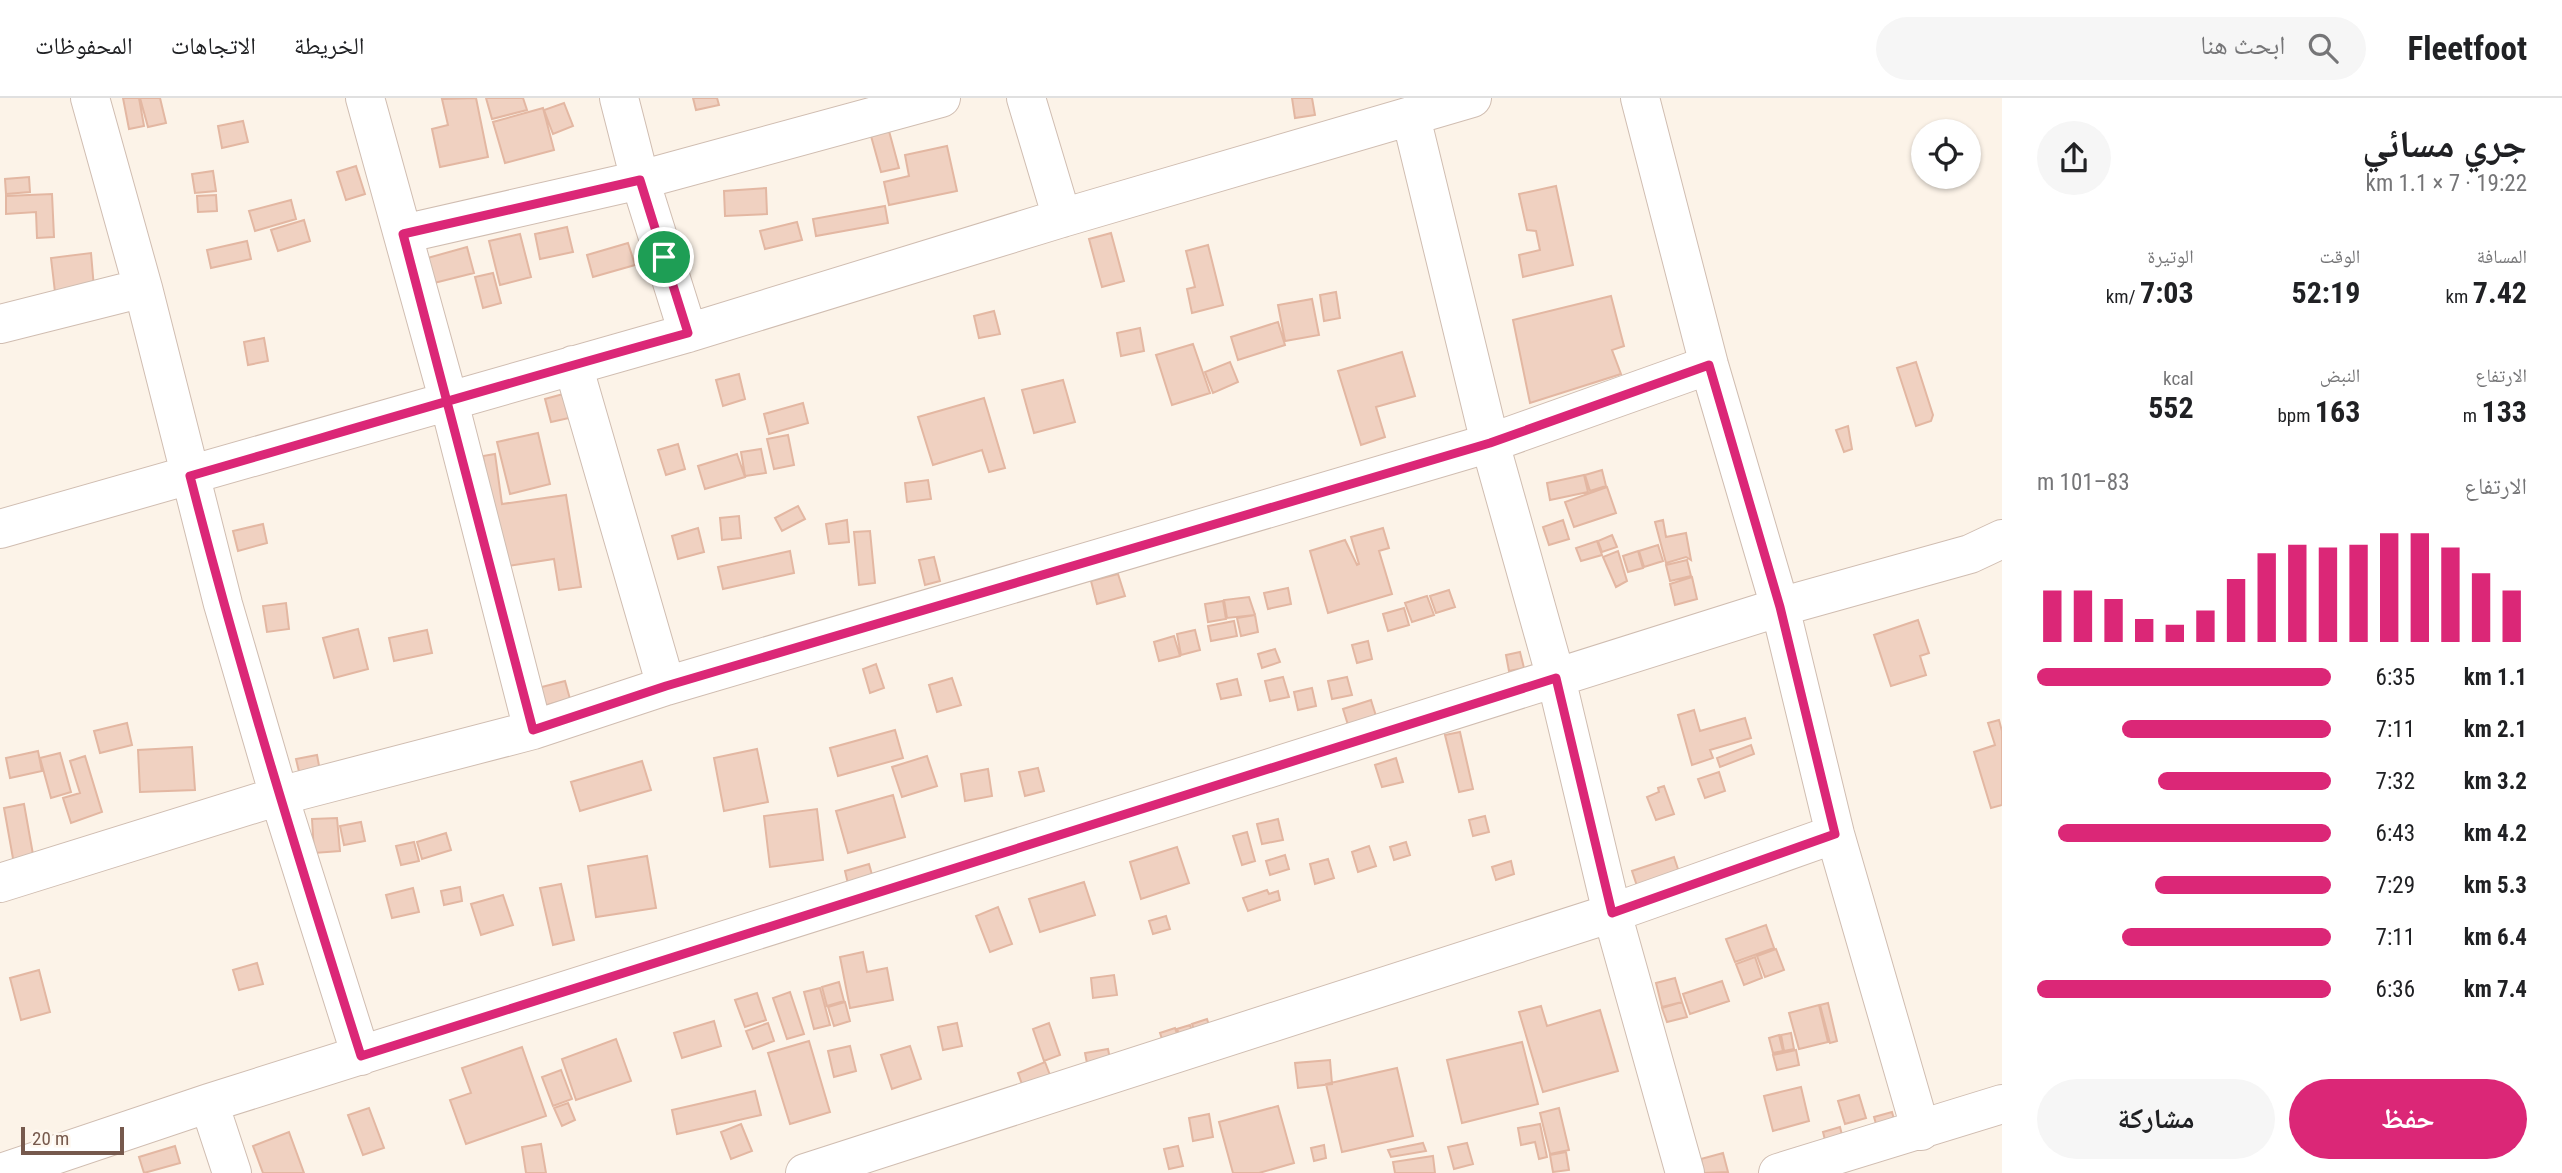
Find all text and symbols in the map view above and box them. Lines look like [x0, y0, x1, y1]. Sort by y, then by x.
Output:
search box [1876, 17, 2366, 80]
icon: search [2304, 29, 2342, 67]
text: Fleetfoot [2408, 29, 2527, 68]
text: ابحث هنا [2200, 30, 2286, 60]
text: المحفوظات [35, 32, 133, 60]
text: الاتجاهات [171, 32, 256, 60]
text: الخريطة [294, 32, 365, 60]
map controls [1911, 119, 1981, 189]
button: locate [1911, 119, 1981, 189]
button: share [2037, 121, 2111, 195]
text: جري مسائي [2362, 122, 2527, 166]
text: 19:22 · 7 × 1.1 km [2366, 170, 2527, 197]
pin [634, 227, 694, 287]
icon: arrive [645, 238, 683, 276]
text: الوتيرة [2147, 245, 2194, 268]
text: الوقت [2319, 245, 2360, 268]
text: المسافة [2477, 245, 2527, 268]
text: 7:03 [2140, 275, 2194, 310]
text: 52:19 [2291, 275, 2360, 310]
text: 7.42 [2473, 275, 2527, 310]
text: /km [2106, 285, 2140, 308]
text: km [2446, 285, 2473, 308]
text: النبض [2320, 364, 2360, 387]
text: الارتفاع [2475, 364, 2527, 387]
text: kcal [2163, 367, 2194, 390]
text: 552 [2148, 390, 2194, 425]
text: 163 [2315, 394, 2360, 429]
text: 133 [2482, 394, 2527, 429]
text: bpm [2277, 404, 2315, 427]
text: m [2463, 404, 2482, 427]
text: 83–101 m [2037, 469, 2130, 496]
text: الارتفاع [2464, 473, 2527, 500]
text: 6:35 [2376, 664, 2415, 691]
text: 1.1 km [2464, 664, 2527, 691]
text: 7:11 [2376, 716, 2415, 743]
text: 2.1 km [2464, 716, 2527, 743]
text: 7:32 [2376, 768, 2415, 795]
text: 3.2 km [2464, 768, 2527, 795]
text: 6:43 [2376, 820, 2415, 847]
text: 4.2 km [2464, 820, 2527, 847]
text: 7:29 [2376, 872, 2415, 899]
text: 5.3 km [2464, 872, 2527, 899]
text: 7:11 [2376, 924, 2415, 951]
text: 6.4 km [2464, 924, 2527, 951]
text: 6:36 [2376, 976, 2415, 1003]
text: 7.4 km [2464, 976, 2527, 1003]
button: مشاركة [2037, 1079, 2275, 1159]
button: حفظ [2289, 1079, 2527, 1159]
scale bar [21, 1124, 124, 1156]
text: 20 m [32, 1127, 69, 1150]

